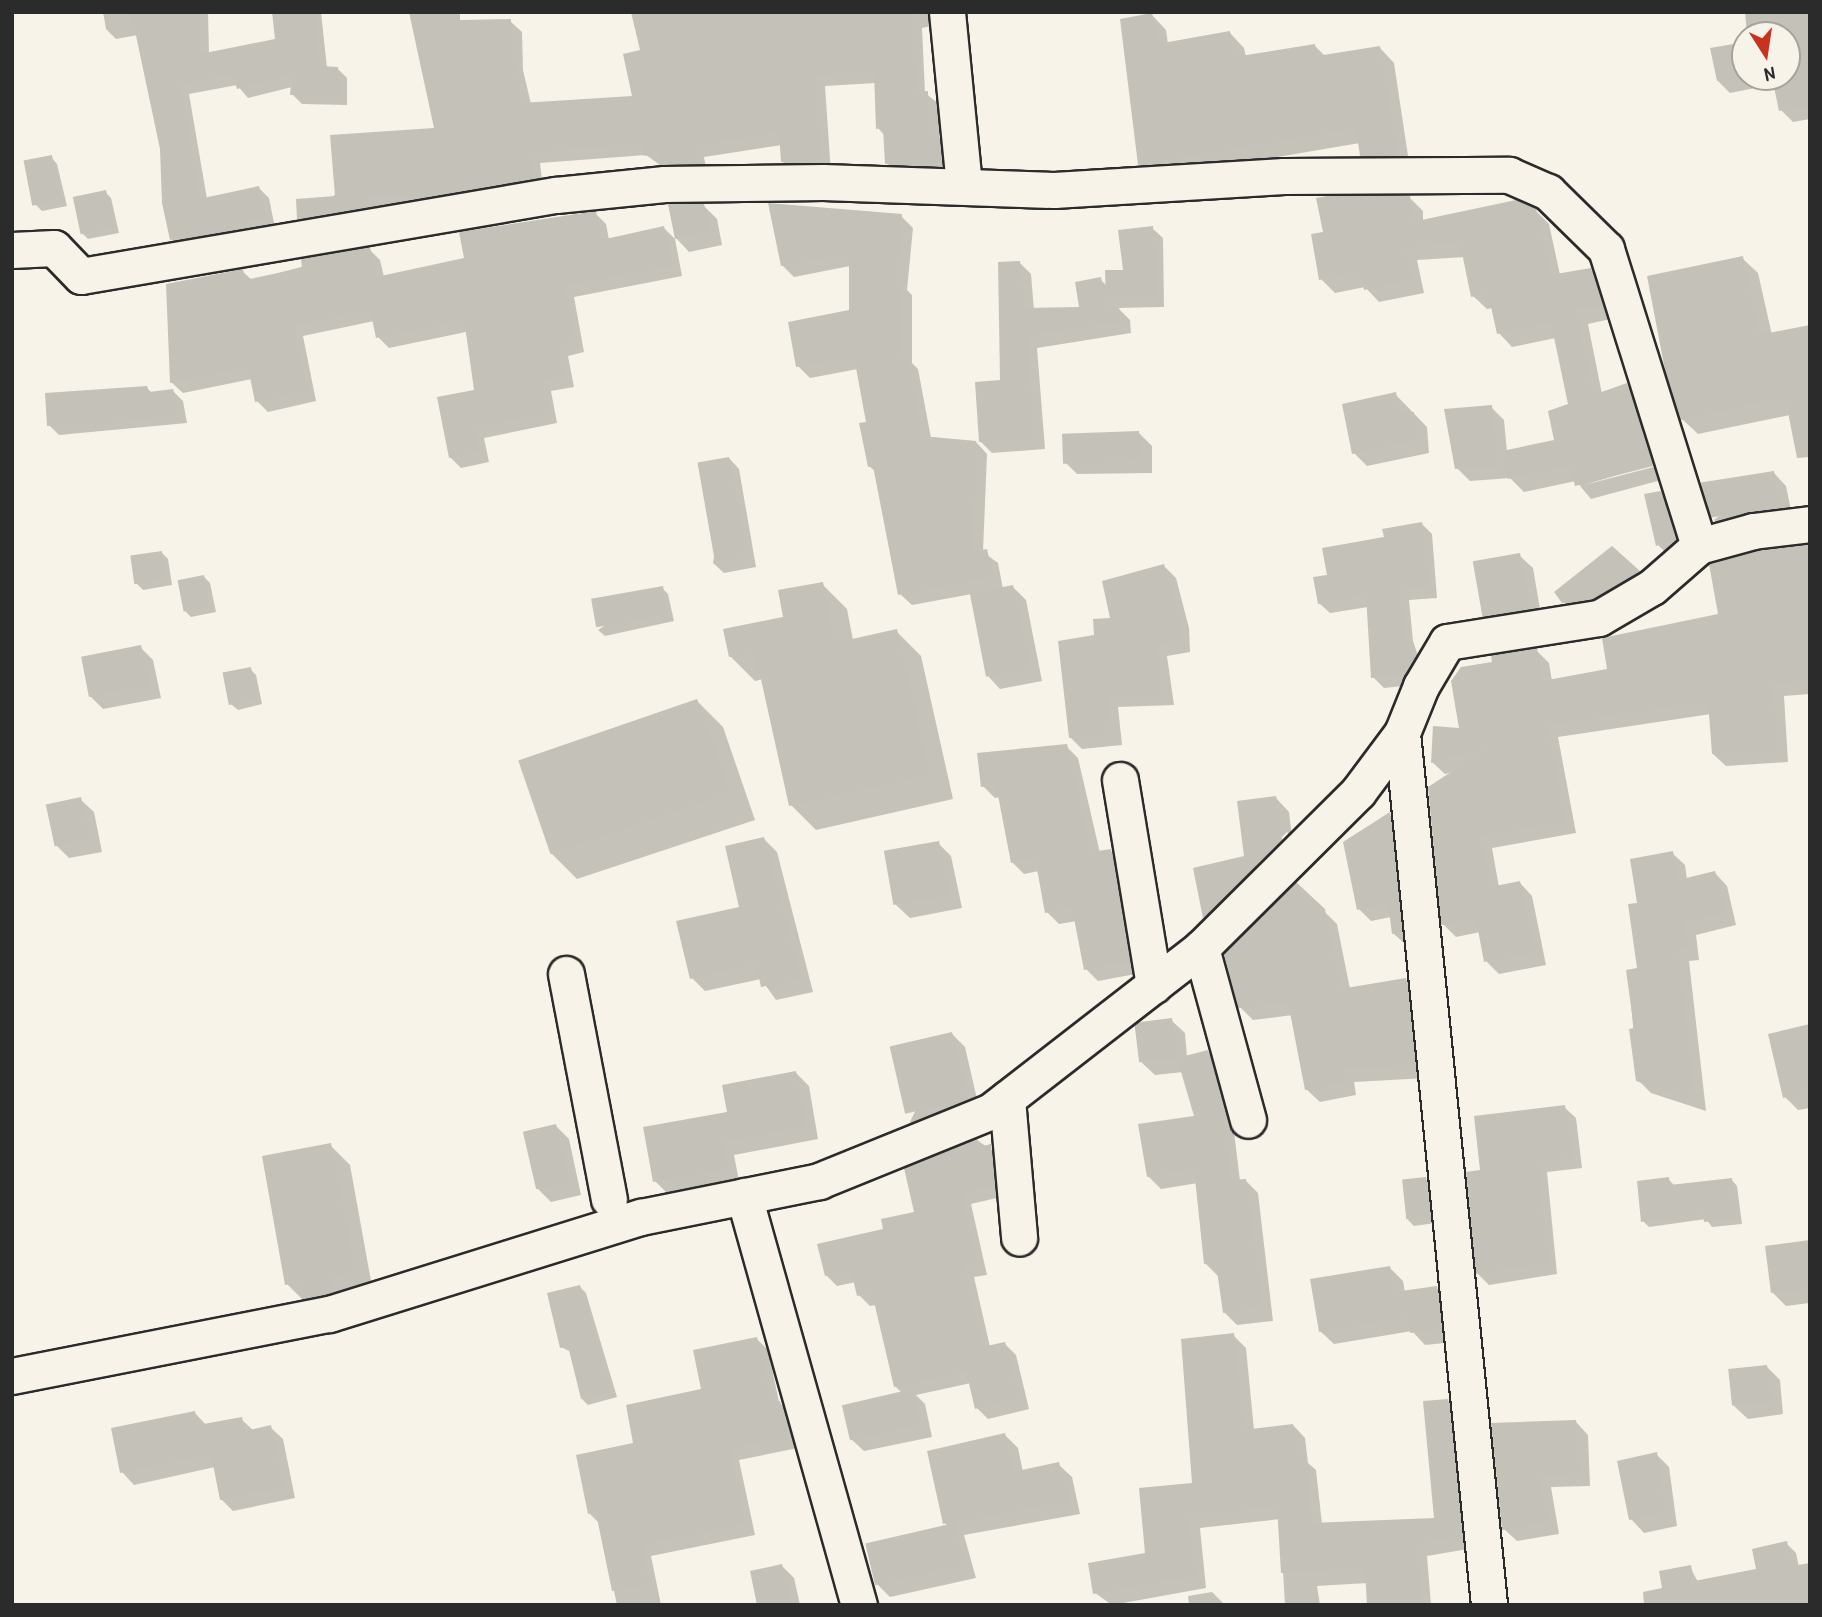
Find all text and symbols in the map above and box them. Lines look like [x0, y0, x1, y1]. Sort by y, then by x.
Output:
north arrow [1731, 21, 1801, 91]
text: N [1762, 61, 1778, 88]

